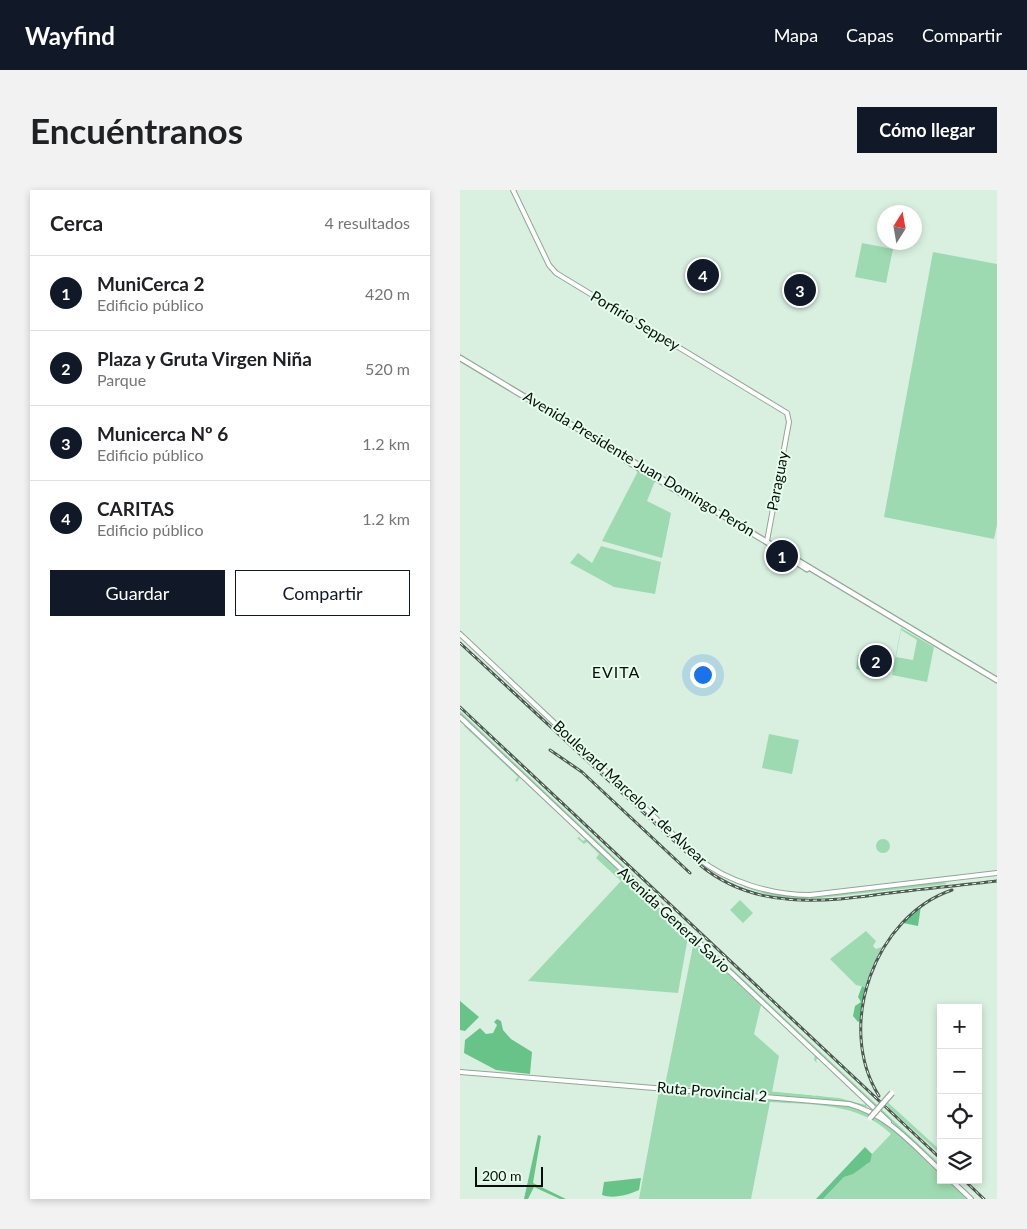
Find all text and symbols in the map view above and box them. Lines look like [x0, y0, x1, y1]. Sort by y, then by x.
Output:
text: Wayfind [25, 21, 115, 50]
text: Mapa [774, 24, 818, 46]
text: Capas [846, 24, 894, 46]
text: Compartir [922, 24, 1002, 46]
button: Cómo llegar [857, 107, 997, 153]
text: Encuéntranos [30, 109, 243, 151]
north arrow [877, 205, 922, 250]
text: Cerca [50, 210, 103, 235]
text: 4 resultados [324, 213, 410, 232]
pin: 4 [687, 256, 719, 294]
pin: 3 [784, 271, 816, 309]
text: MuniCerca 2 [97, 272, 205, 295]
text: 1 [61, 284, 71, 303]
text: 420 m [365, 284, 410, 303]
street label: Porfirio Seppey [588, 286, 684, 354]
text: Edificio público [97, 295, 204, 314]
text: Plaza y Gruta Virgen Niña [97, 347, 312, 370]
text: 2 [61, 359, 71, 378]
text: 520 m [365, 359, 410, 378]
text: Parque [97, 370, 146, 389]
street label: Avenida Presidente Juan Domingo Perón [521, 387, 759, 540]
text: Municerca Nº 6 [97, 422, 228, 445]
text: 3 [61, 434, 71, 453]
text: 1.2 km [362, 434, 410, 453]
text: Edificio público [97, 445, 204, 464]
street label: Paraguay [762, 449, 792, 512]
text: CARITAS [97, 497, 174, 520]
text: 4 [61, 509, 71, 528]
text: 1.2 km [362, 509, 410, 528]
text: Edificio público [97, 520, 204, 539]
pin: 1 [766, 537, 798, 575]
button: Guardar [50, 570, 225, 616]
button: Compartir [235, 570, 410, 616]
pin: 2 [860, 642, 892, 680]
district label: EVITA [592, 662, 640, 681]
your location [690, 662, 716, 688]
street label: Boulevard Marcelo T. de Alvear [550, 716, 712, 869]
street label: Avenida General Savio [615, 863, 735, 976]
map controls [937, 1004, 982, 1184]
button: + [937, 1004, 982, 1049]
button: − [937, 1049, 982, 1094]
street label: Ruta Provincial 2 [656, 1077, 768, 1105]
button: locate [937, 1094, 982, 1139]
button: layers [937, 1139, 982, 1184]
scale bar [475, 1164, 542, 1187]
text: 200 m [482, 1167, 521, 1184]

